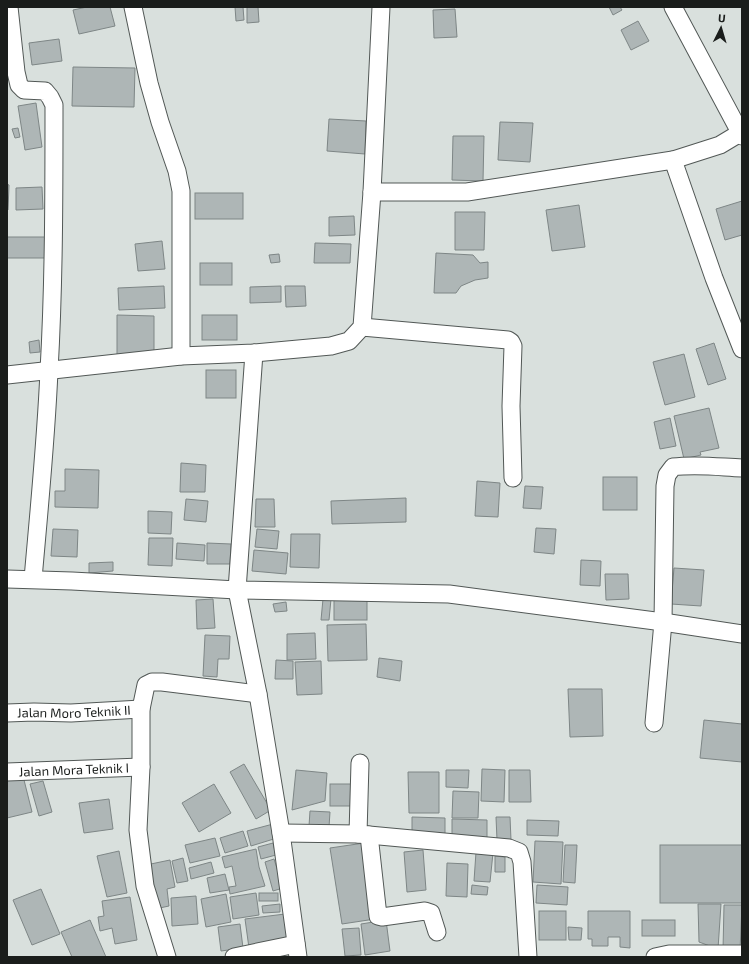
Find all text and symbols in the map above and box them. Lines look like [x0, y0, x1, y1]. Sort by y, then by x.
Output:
north arrow [701, 8, 741, 48]
text: U [718, 11, 726, 24]
street label: Jalan Moro Teknik II [17, 702, 131, 721]
street label: Jalan Mora Teknik I [19, 759, 129, 780]

